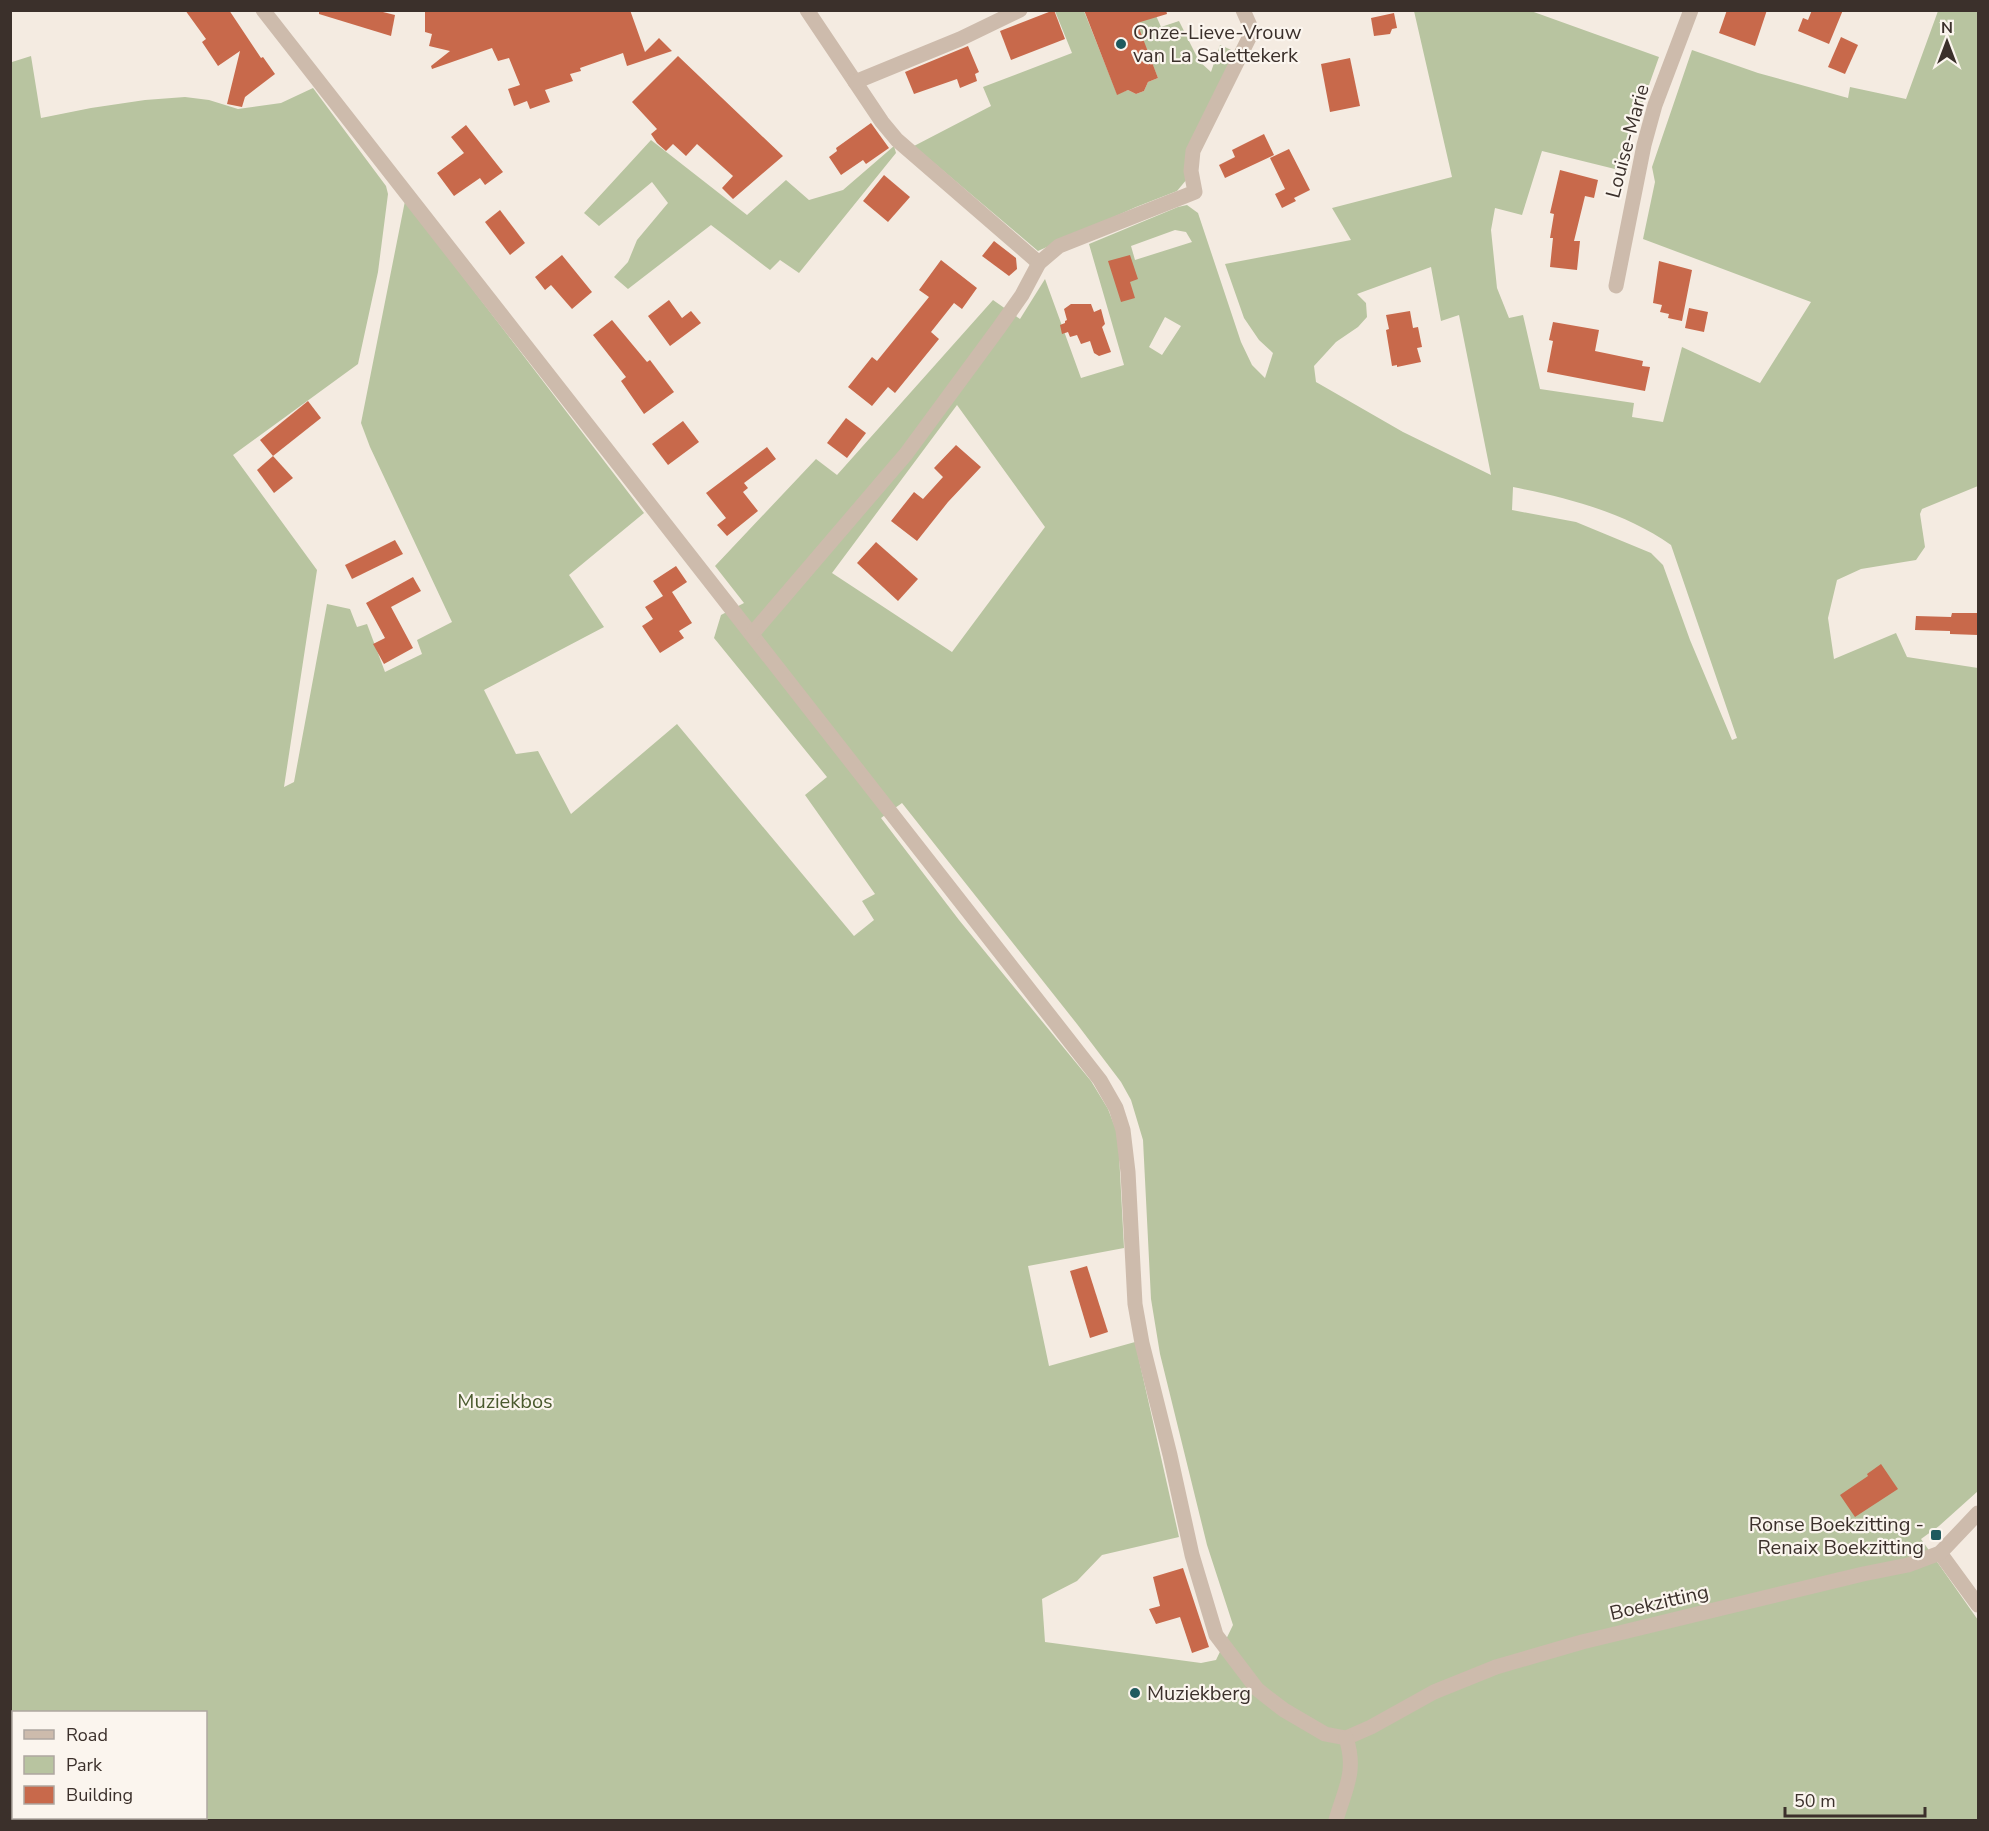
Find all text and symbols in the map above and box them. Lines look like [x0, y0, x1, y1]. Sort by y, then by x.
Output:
north arrow [1917, 12, 1977, 72]
text: N [1941, 17, 1953, 39]
place label: Onze-Lieve-Vrouw van La Salettekerk [1133, 19, 1302, 69]
marker: Onze-Lieve-Vrouw van La Salettekerk [1114, 37, 1128, 51]
street label: Louise-Marie [1599, 81, 1656, 201]
park label: Muziekbos [457, 1388, 553, 1415]
place label: Ronse Boekzitting - Renaix Boekzitting [1749, 1511, 1924, 1561]
marker: Ronse Boekzitting - Renaix Boekzitting [1929, 1528, 1943, 1542]
street label: Boekzitting [1607, 1578, 1711, 1627]
place label: Muziekberg [1147, 1680, 1251, 1707]
marker: Muziekberg [1128, 1686, 1142, 1700]
legend [12, 1711, 207, 1819]
text: Road [66, 1723, 108, 1747]
text: Park [66, 1753, 103, 1777]
scale bar [1785, 1780, 1924, 1818]
text: Building [66, 1783, 133, 1807]
text: 50 m [1794, 1789, 1836, 1813]

